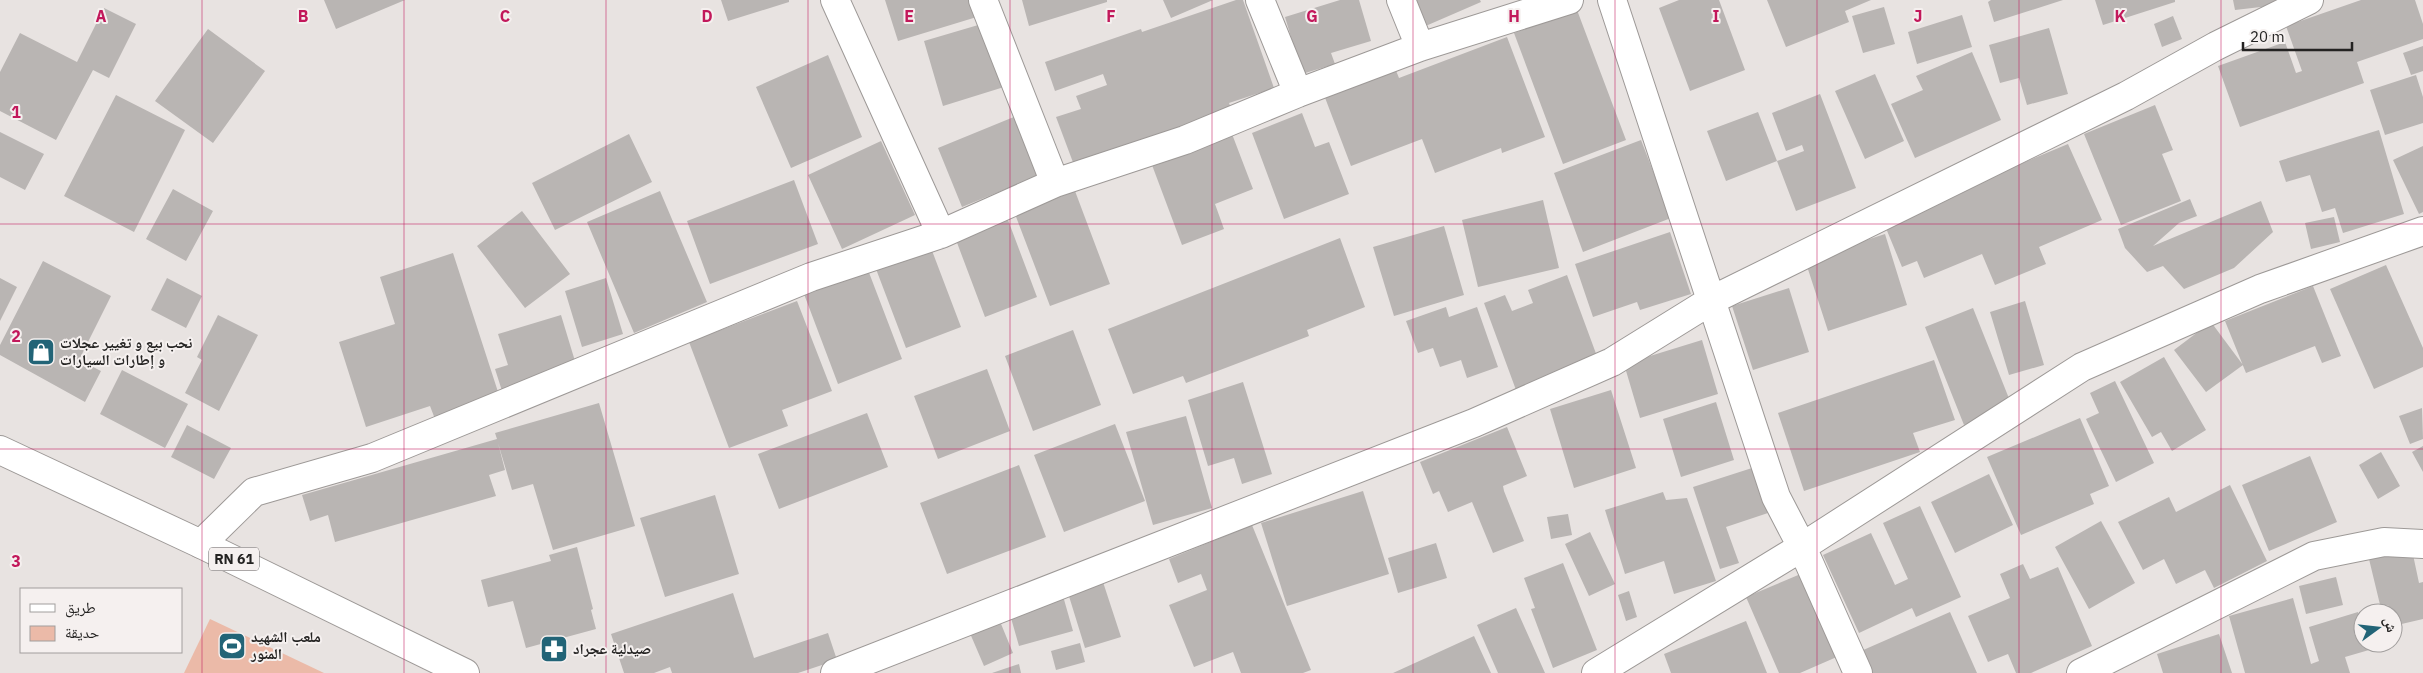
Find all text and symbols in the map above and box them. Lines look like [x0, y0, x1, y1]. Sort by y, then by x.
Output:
text: A [96, 6, 107, 26]
text: B [298, 6, 309, 26]
text: C [500, 6, 510, 26]
text: D [701, 6, 713, 26]
text: E [904, 6, 914, 26]
text: F [1106, 6, 1116, 26]
text: G [1306, 6, 1318, 26]
text: H [1508, 6, 1520, 26]
text: I [1713, 6, 1720, 26]
text: J [1914, 6, 1922, 26]
text: K [2114, 6, 2126, 26]
scale bar [2243, 20, 2352, 52]
text: 20 m [2250, 27, 2285, 46]
text: 1 [11, 102, 21, 122]
text: 2 [11, 326, 21, 346]
place label: نحب بيع و تغيير عجلات و إطارات السيارات [60, 333, 192, 369]
shop icon: نحب بيع و تغيير عجلات و إطارات السيارات [26, 337, 56, 367]
road number: RN 61 [209, 548, 259, 570]
text: 3 [11, 551, 21, 571]
legend [20, 588, 182, 653]
text: طريق [65, 598, 96, 618]
north arrow [2353, 603, 2403, 653]
text: ش [2380, 615, 2401, 634]
text: حديقة [65, 623, 100, 642]
place label: ملعب الشهيد المنور [250, 627, 321, 663]
sports icon: ملعب الشهيد المنور [217, 631, 247, 661]
pharmacy icon: صيدلية عجراد [539, 634, 569, 664]
place label: صيدلية عجراد [573, 639, 651, 658]

